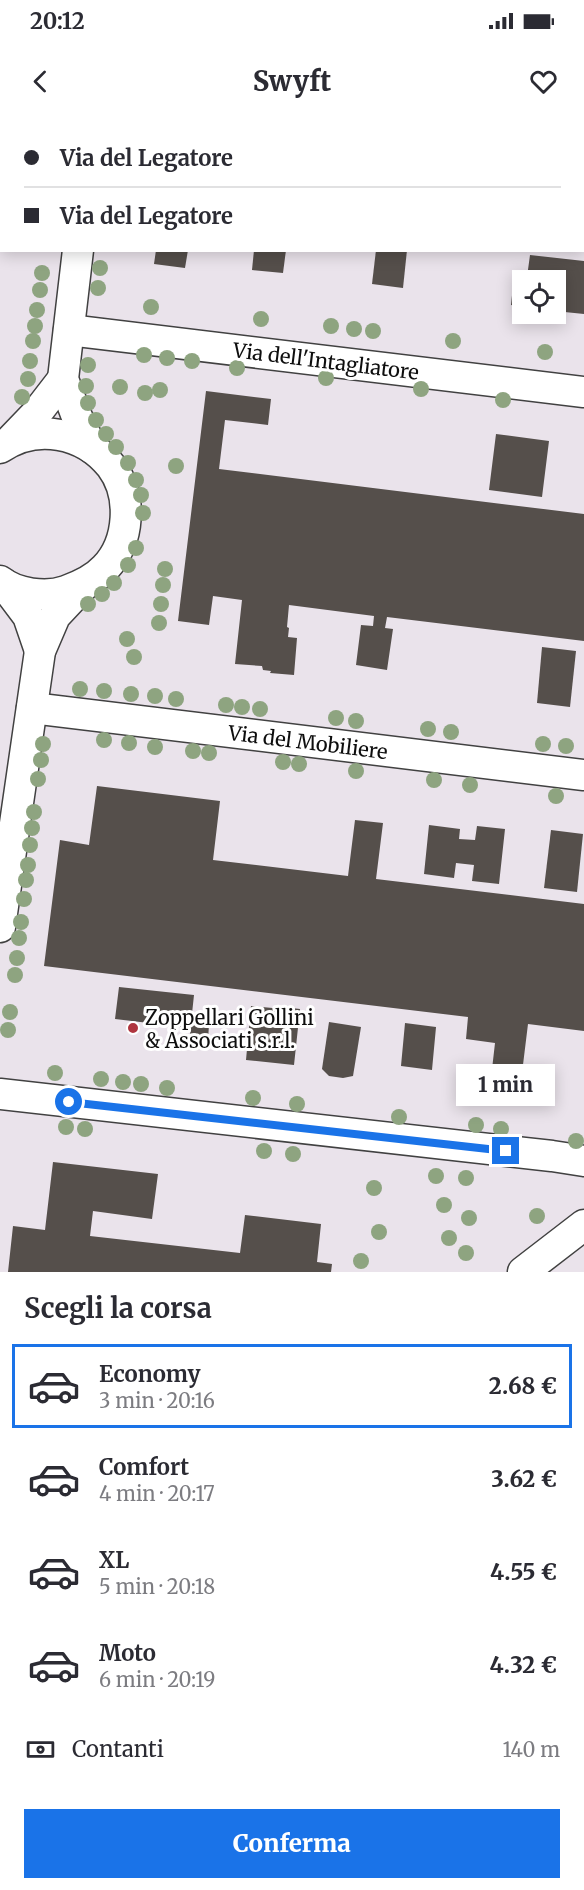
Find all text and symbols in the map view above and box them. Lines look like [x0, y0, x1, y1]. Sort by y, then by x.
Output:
text: 20:12 [30, 7, 85, 35]
text: Swyft [253, 64, 331, 98]
icon: back [24, 65, 57, 98]
icon: heart [527, 65, 560, 98]
text: Via del Legatore [60, 144, 233, 172]
text: Via del Legatore [60, 202, 233, 230]
map controls [512, 270, 566, 324]
button: locate [512, 270, 566, 324]
street label: Via dell'Intagliatore [231, 337, 420, 385]
street label: Via del Mobiliere [226, 720, 389, 764]
place label: Zoppellari Gollini & Associati s.r.l. [145, 1005, 314, 1053]
marker: Zoppellari Gollini & Associati s.r.l. [126, 1021, 140, 1035]
callout: 1 min [456, 1064, 556, 1106]
text: 1 min [478, 1072, 533, 1097]
route start [55, 1088, 82, 1115]
route end [492, 1137, 519, 1164]
text: Scegli la corsa [24, 1291, 212, 1325]
icon: car [27, 1359, 81, 1413]
text: Economy [99, 1360, 200, 1388]
text: 2.68 € [489, 1372, 557, 1400]
text: 3 min · 20:16 [99, 1388, 215, 1413]
icon: car [27, 1452, 81, 1506]
text: Comfort [99, 1453, 189, 1481]
text: 3.62 € [491, 1465, 557, 1493]
text: 4 min · 20:17 [99, 1481, 215, 1506]
icon: car [27, 1545, 81, 1599]
text: XL [99, 1546, 129, 1574]
text: 4.55 € [490, 1558, 557, 1586]
text: 5 min · 20:18 [99, 1574, 215, 1599]
icon: car [27, 1638, 81, 1692]
text: Moto [99, 1639, 156, 1667]
text: 4.32 € [490, 1651, 557, 1679]
text: 6 min · 20:19 [99, 1667, 215, 1692]
icon: cash [24, 1733, 57, 1766]
text: Contanti [72, 1735, 164, 1763]
text: 140 m [503, 1737, 560, 1762]
button: Conferma [24, 1809, 560, 1878]

